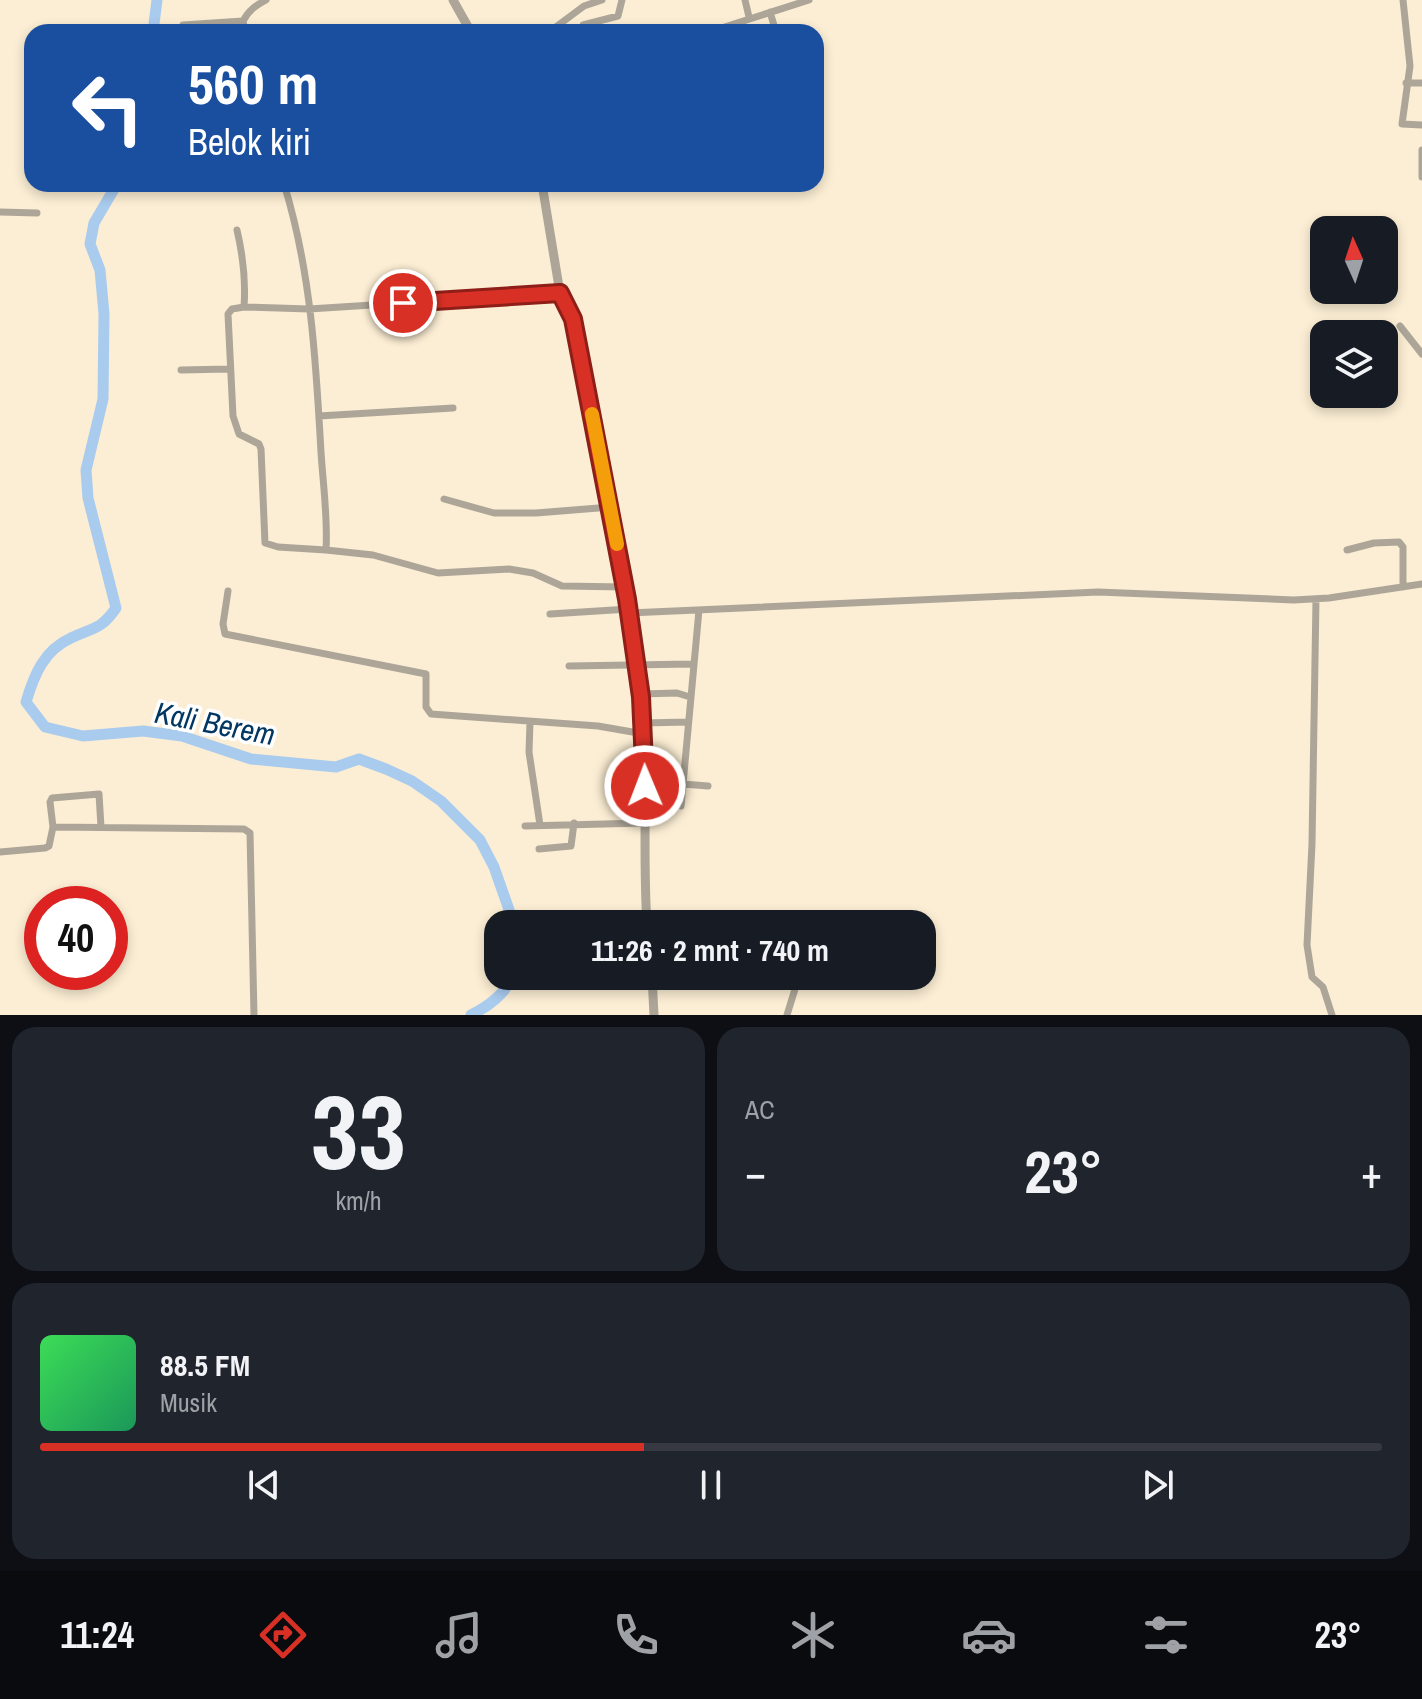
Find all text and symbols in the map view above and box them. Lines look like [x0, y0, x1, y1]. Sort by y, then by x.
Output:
text: 560 m [188, 46, 318, 121]
icon: left [56, 56, 160, 160]
text: Belok kiri [188, 118, 311, 166]
north arrow [1310, 216, 1398, 304]
map controls [1310, 216, 1398, 408]
pin [369, 269, 437, 337]
icon: arrive [381, 281, 425, 325]
button: layers [1310, 320, 1398, 408]
water label: Kali Berem [151, 692, 279, 754]
position arrow [603, 744, 687, 828]
speed limit sign: 40 [24, 886, 128, 990]
text: 11:26 · 2 mnt · 740 m [591, 930, 829, 970]
text: 33 [311, 1061, 406, 1201]
text: AC [745, 1092, 775, 1127]
text: 23° [1024, 1131, 1103, 1212]
text: − [745, 1142, 766, 1202]
text: + [1361, 1142, 1382, 1202]
text: km/h [335, 1183, 382, 1218]
text: 88.5 FM [160, 1345, 250, 1385]
text: Musik [160, 1385, 217, 1420]
icon: previous [242, 1463, 286, 1507]
icon: pause [689, 1463, 733, 1507]
icon: next [1136, 1463, 1180, 1507]
icon: directions [255, 1607, 311, 1663]
icon: music [431, 1607, 487, 1663]
icon: phone [608, 1607, 664, 1663]
icon: climate [785, 1607, 841, 1663]
icon: car [961, 1607, 1017, 1663]
icon: filters [1138, 1607, 1194, 1663]
text: 11:24 [60, 1611, 134, 1659]
text: 23° [1314, 1611, 1362, 1659]

